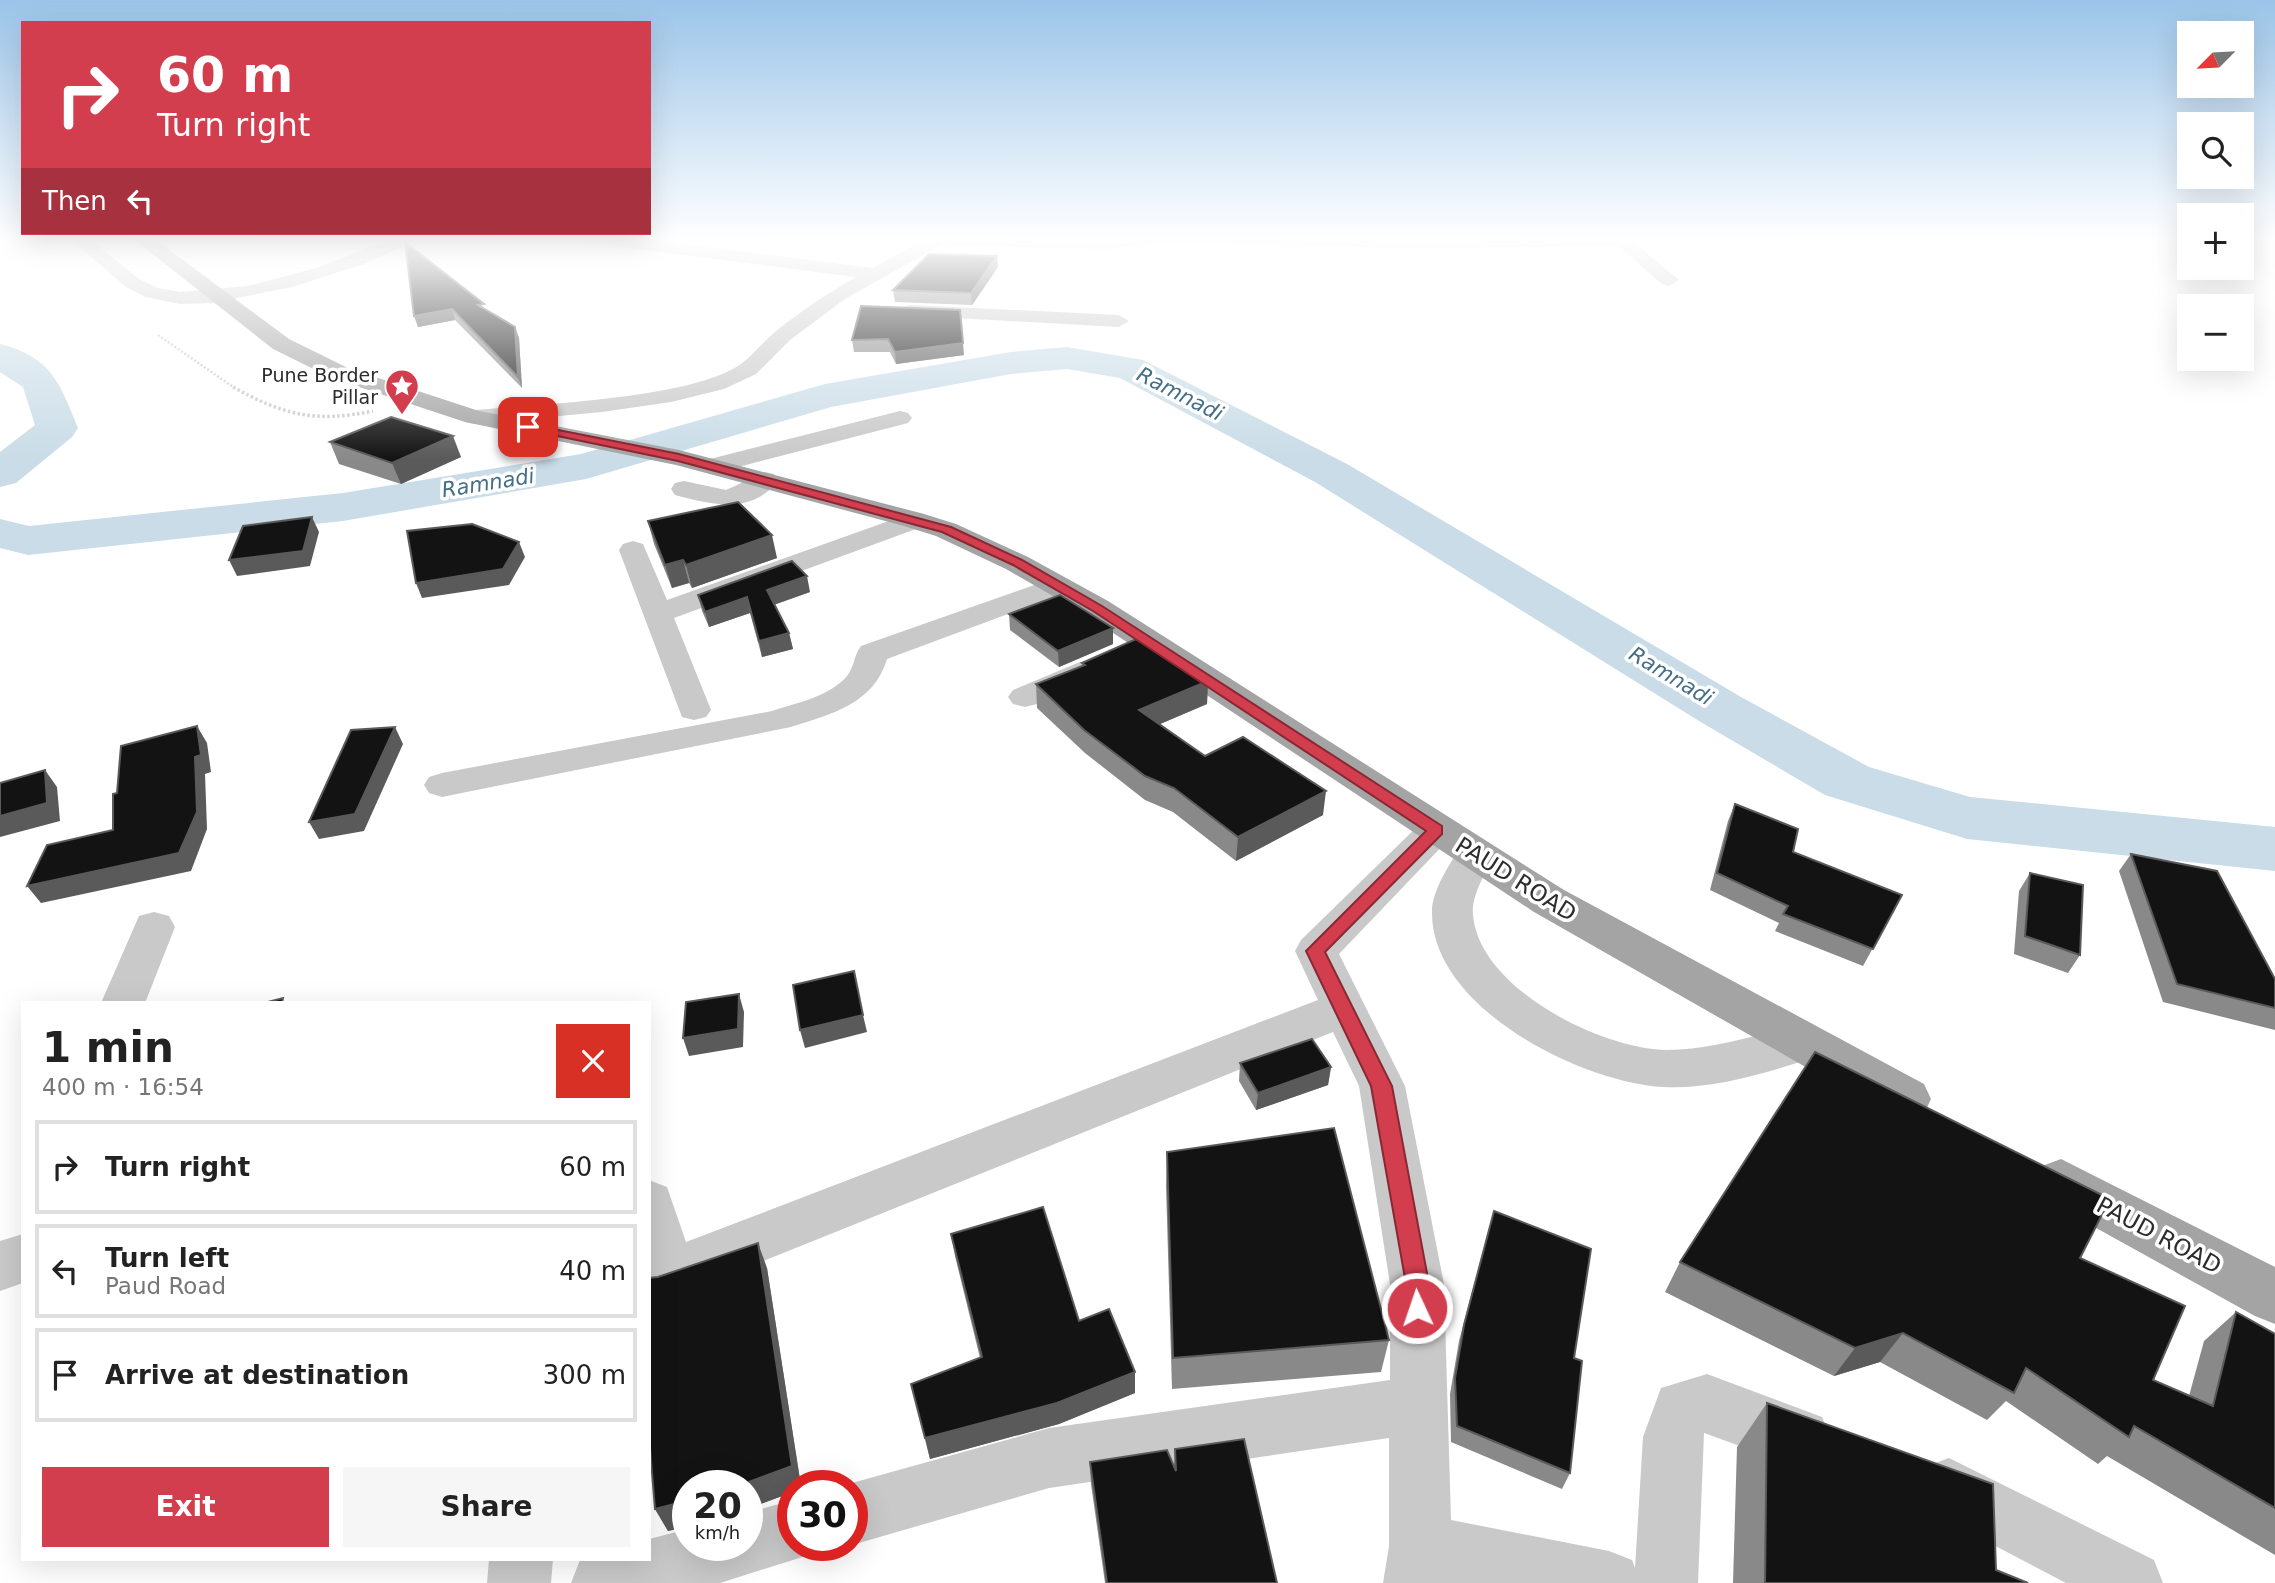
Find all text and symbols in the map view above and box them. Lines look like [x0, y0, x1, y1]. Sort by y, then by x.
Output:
north arrow [2177, 21, 2254, 98]
map controls [2177, 21, 2254, 371]
text: 60 m [157, 47, 293, 104]
icon: right [42, 49, 133, 140]
text: Turn right [157, 106, 310, 144]
button: search [2177, 112, 2254, 189]
icon: left [121, 182, 159, 220]
text: Then [42, 186, 107, 216]
button: + [2177, 203, 2254, 280]
button: − [2177, 294, 2254, 371]
water label: Ramnadi [1133, 362, 1227, 426]
place label: Pune Border Pillar [261, 364, 378, 408]
place icon: Pune Border Pillar [383, 367, 421, 416]
pin [498, 397, 558, 457]
icon: arrive [509, 408, 547, 446]
water label: Ramnadi [440, 464, 536, 502]
water label: Ramnadi [1625, 642, 1717, 710]
street label: PAUD ROAD [1451, 832, 1581, 926]
text: 1 min [42, 1023, 174, 1072]
button: close [556, 1024, 630, 1098]
text: 400 m · 16:54 [42, 1074, 204, 1100]
icon: right [46, 1148, 84, 1186]
text: Turn right [105, 1152, 250, 1182]
text: 60 m [559, 1152, 626, 1182]
street label: PAUD ROAD [2092, 1191, 2226, 1279]
text: Turn left [105, 1243, 229, 1273]
icon: left [46, 1252, 84, 1290]
text: 40 m [559, 1256, 626, 1286]
position arrow [1380, 1271, 1454, 1345]
text: Paud Road [105, 1273, 226, 1299]
icon: arrive [46, 1356, 84, 1394]
text: Arrive at destination [105, 1360, 409, 1390]
text: 300 m [543, 1360, 626, 1390]
button: Exit [42, 1467, 329, 1547]
button: Share [343, 1467, 630, 1547]
speed limit sign: 30 [777, 1470, 868, 1561]
text: 20 [693, 1486, 742, 1526]
text: km/h [695, 1522, 740, 1543]

